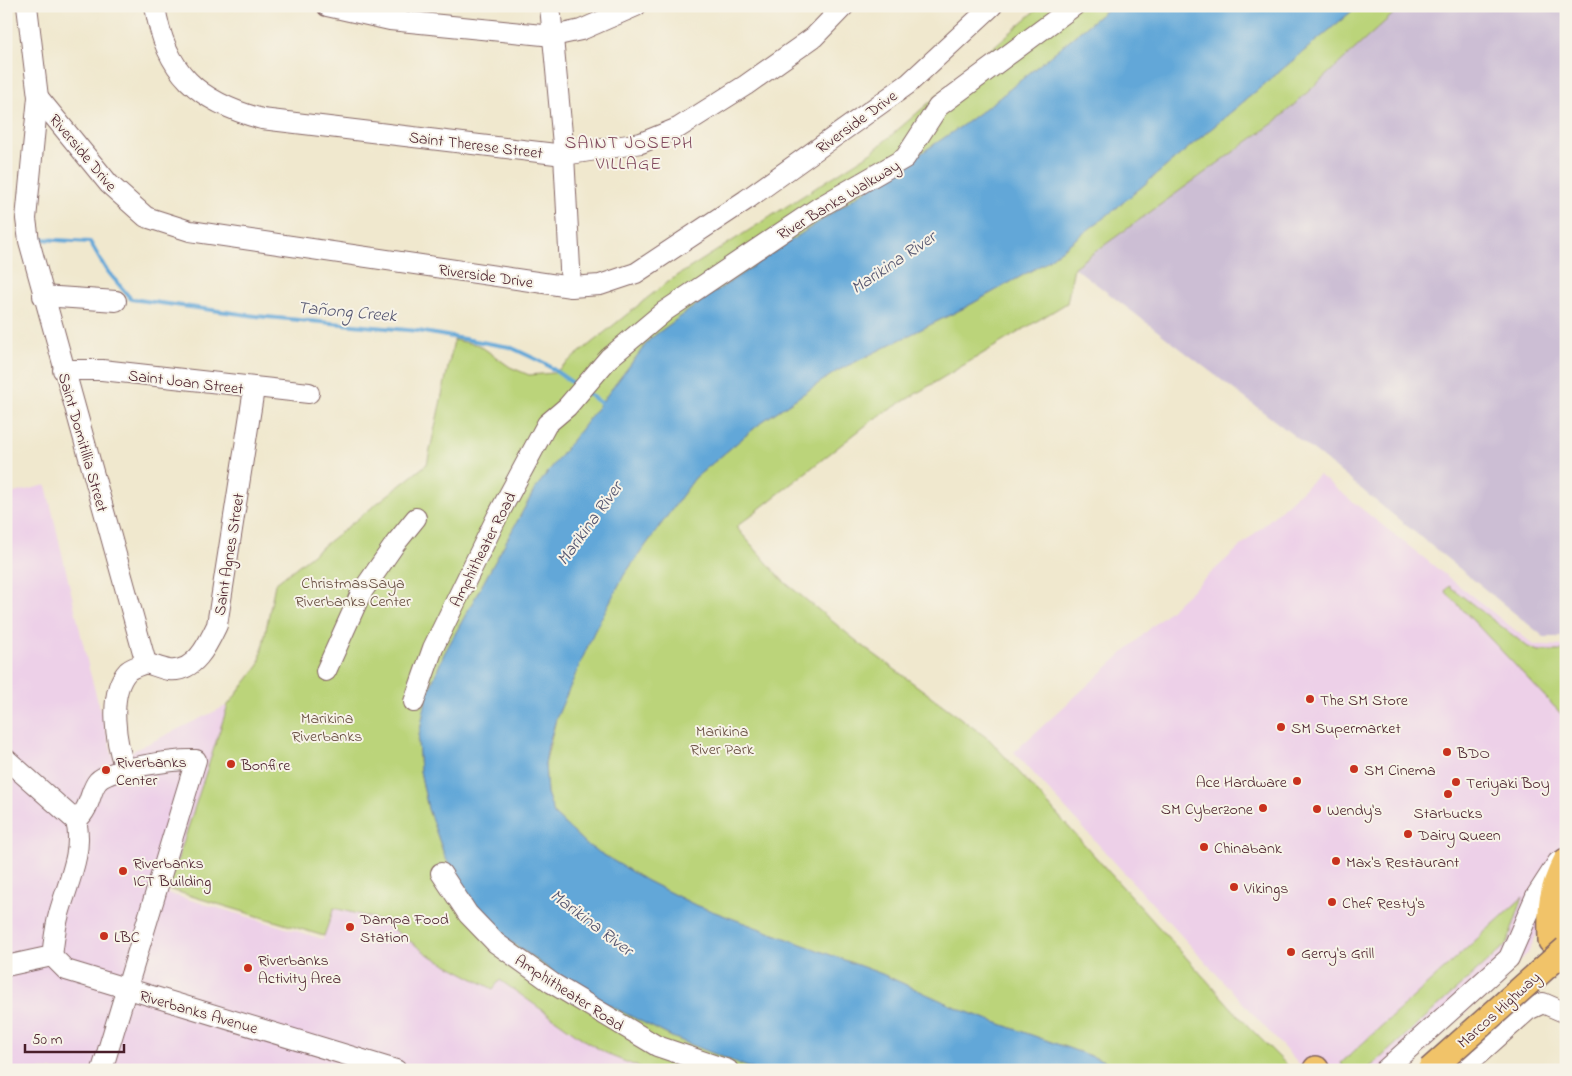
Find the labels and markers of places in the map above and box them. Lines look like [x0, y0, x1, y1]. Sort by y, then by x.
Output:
place label: The SM Store [1320, 689, 1409, 713]
marker: The SM Store [1304, 693, 1316, 705]
place label: SM Supermarket [1291, 717, 1401, 741]
marker: SM Supermarket [1275, 721, 1287, 733]
place label: BDO [1456, 742, 1490, 766]
marker: BDO [1441, 746, 1453, 758]
place label: Riverbanks Center [116, 751, 187, 793]
place label: Bonfire [240, 754, 291, 778]
marker: Bonfire [225, 758, 237, 770]
place label: SM Cinema [1364, 759, 1436, 783]
marker: SM Cinema [1348, 763, 1360, 775]
marker: Riverbanks Center [100, 764, 112, 776]
place label: Ace Hardware [1196, 771, 1288, 795]
place label: Teriyaki Boy [1466, 772, 1550, 796]
marker: Ace Hardware [1291, 775, 1303, 787]
marker: Teriyaki Boy [1450, 776, 1462, 788]
marker: Starbucks [1442, 788, 1454, 800]
place label: SM Cyberzone [1161, 798, 1254, 822]
place label: Wendy's [1327, 799, 1382, 823]
marker: SM Cyberzone [1257, 802, 1269, 814]
place label: Starbucks [1413, 802, 1483, 826]
marker: Wendy's [1311, 803, 1323, 815]
place label: Dairy Queen [1417, 824, 1501, 848]
marker: Dairy Queen [1402, 828, 1414, 840]
place label: Chinabank [1214, 837, 1283, 861]
marker: Chinabank [1198, 841, 1210, 853]
place label: Max's Restaurant [1346, 851, 1460, 875]
place label: Riverbanks ICT Building [133, 852, 211, 894]
marker: Max's Restaurant [1330, 855, 1342, 867]
marker: Riverbanks ICT Building [117, 865, 129, 877]
place label: Vikings [1243, 877, 1288, 901]
marker: Vikings [1228, 881, 1240, 893]
place label: Chef Resty's [1342, 892, 1425, 916]
marker: Chef Resty's [1326, 896, 1338, 908]
place label: Dampa Food Station [359, 908, 449, 950]
marker: Dampa Food Station [344, 921, 356, 933]
place label: LBC [114, 926, 140, 950]
marker: LBC [98, 930, 110, 942]
place label: Gerry's Grill [1301, 942, 1374, 966]
marker: Gerry's Grill [1285, 946, 1297, 958]
place label: Riverbanks Activity Area [258, 949, 341, 991]
marker: Riverbanks Activity Area [242, 962, 254, 974]

